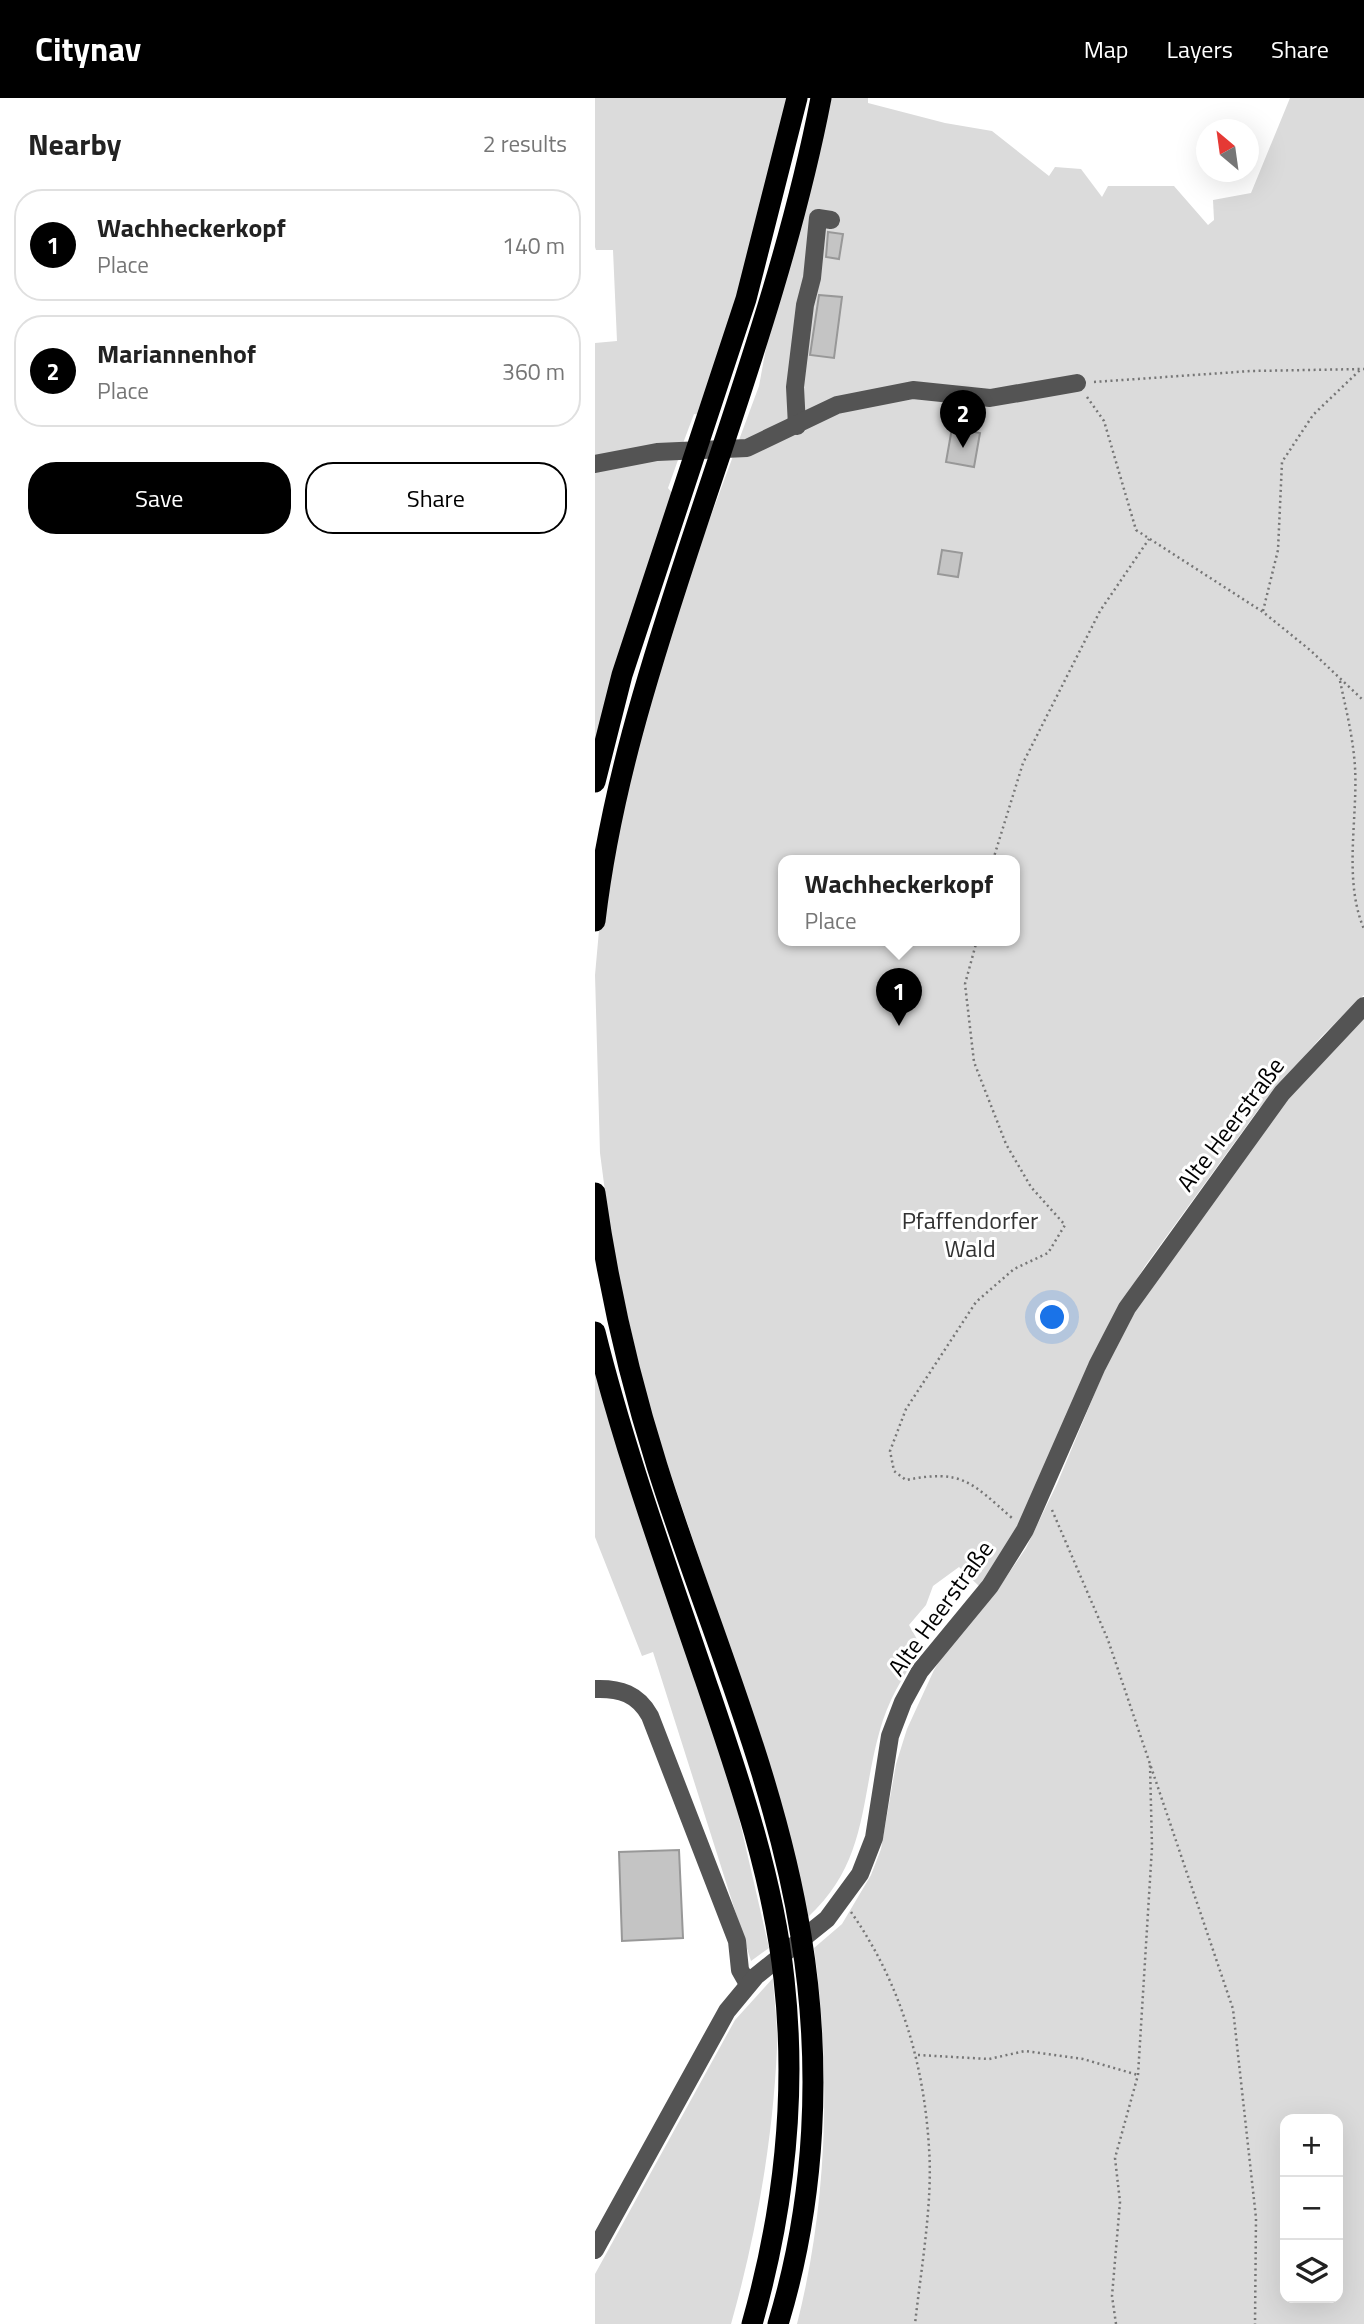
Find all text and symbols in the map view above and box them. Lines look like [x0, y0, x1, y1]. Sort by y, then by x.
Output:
text: Citynav [35, 24, 141, 74]
text: Map [1084, 31, 1129, 67]
text: Layers [1167, 31, 1233, 67]
text: Share [1271, 31, 1329, 67]
north arrow [1196, 119, 1259, 182]
text: Nearby [28, 121, 121, 167]
text: 2 results [483, 126, 567, 161]
text: Wachheckerkopf [97, 208, 286, 247]
text: 1 [47, 228, 59, 263]
text: 140 m [502, 228, 565, 263]
text: Place [97, 247, 149, 282]
text: Mariannenhof [97, 334, 256, 373]
text: 2 [47, 354, 59, 389]
text: 360 m [502, 354, 565, 389]
text: Place [97, 373, 149, 408]
pin: 2 [940, 390, 986, 448]
button: Save [28, 462, 291, 534]
button: Share [305, 462, 567, 534]
popup [778, 855, 1020, 946]
text: Wachheckerkopf [805, 864, 993, 903]
text: Place [805, 903, 857, 938]
pin: 1 [876, 968, 922, 1026]
street label: Alte Heerstraße [1167, 1049, 1293, 1199]
park label: Pfaffendorfer Wald [902, 1202, 1038, 1266]
your location [1035, 1300, 1069, 1334]
street label: Alte Heerstraße [878, 1533, 1002, 1683]
map controls [1280, 2114, 1343, 2303]
button: + [1280, 2114, 1343, 2177]
button: − [1280, 2177, 1343, 2240]
button: layers [1280, 2240, 1343, 2303]

